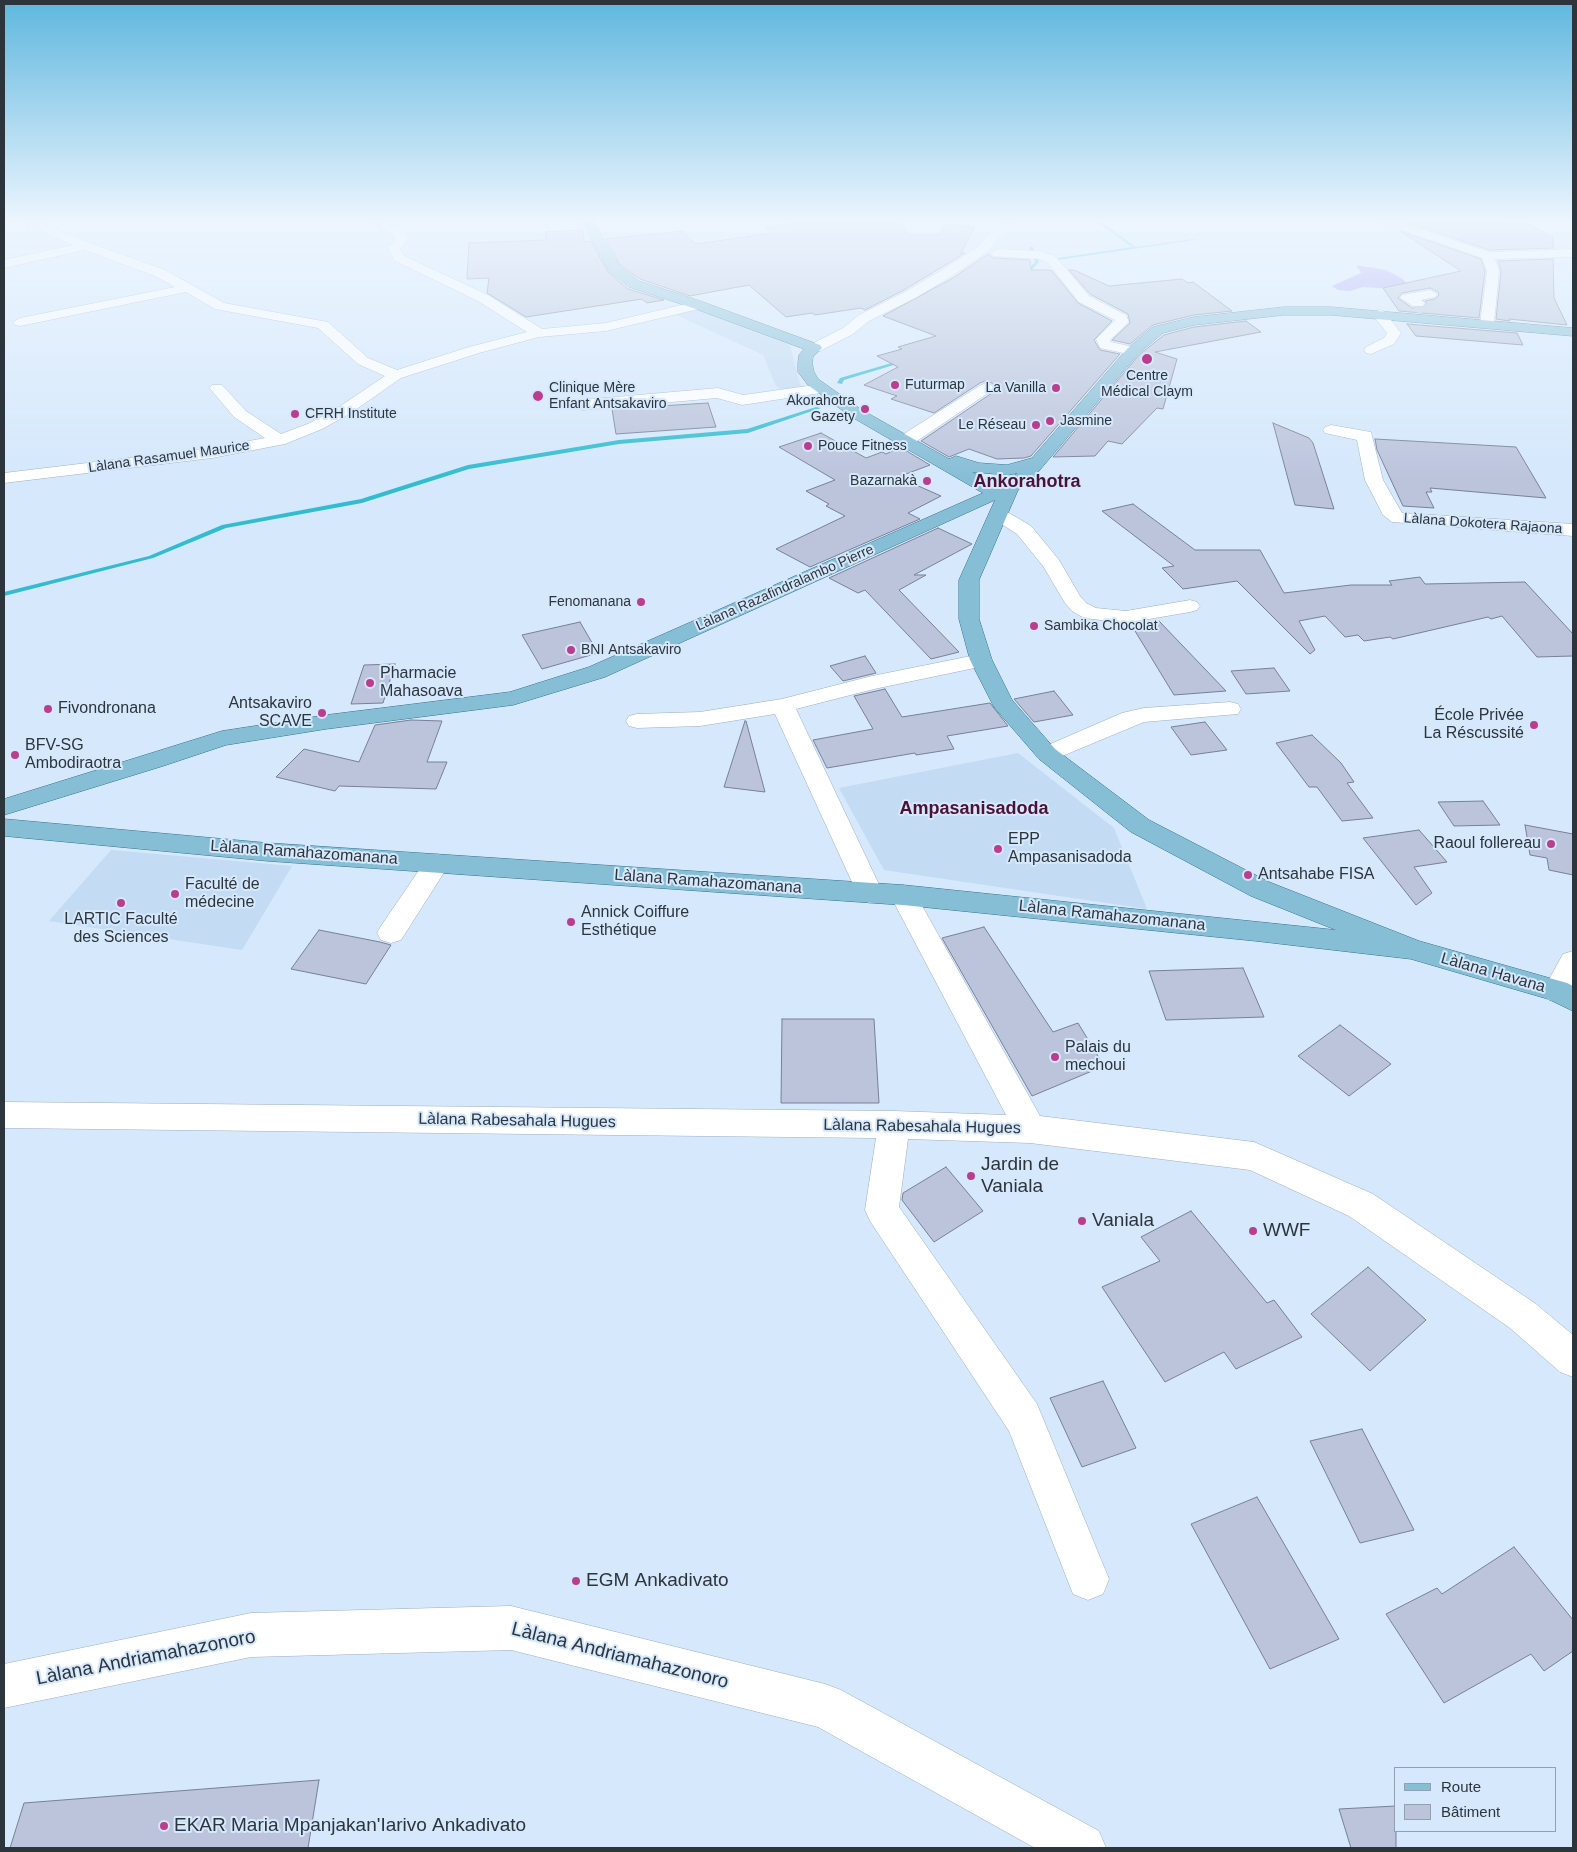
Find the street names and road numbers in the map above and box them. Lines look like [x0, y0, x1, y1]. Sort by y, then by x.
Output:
street label: Làlana Rasamuel Maurice [87, 437, 251, 477]
street label: Làlana Dokotera Rajaona [1403, 510, 1563, 538]
street label: Làlana Razafindralambo Pierre [693, 541, 877, 635]
street label: Làlana Ramahazomanana [210, 837, 398, 869]
street label: Làlana Ramahazomanana [614, 866, 802, 898]
street label: Làlana Ramahazomanana [1018, 897, 1206, 935]
street label: Làlana Havana [1439, 949, 1547, 997]
street label: Làlana Rabesahala Hugues [418, 1110, 616, 1132]
street label: Làlana Rabesahala Hugues [823, 1116, 1021, 1138]
street label: Làlana Andriamahazonoro [509, 1618, 731, 1694]
street label: Làlana Andriamahazonoro [34, 1626, 258, 1690]

